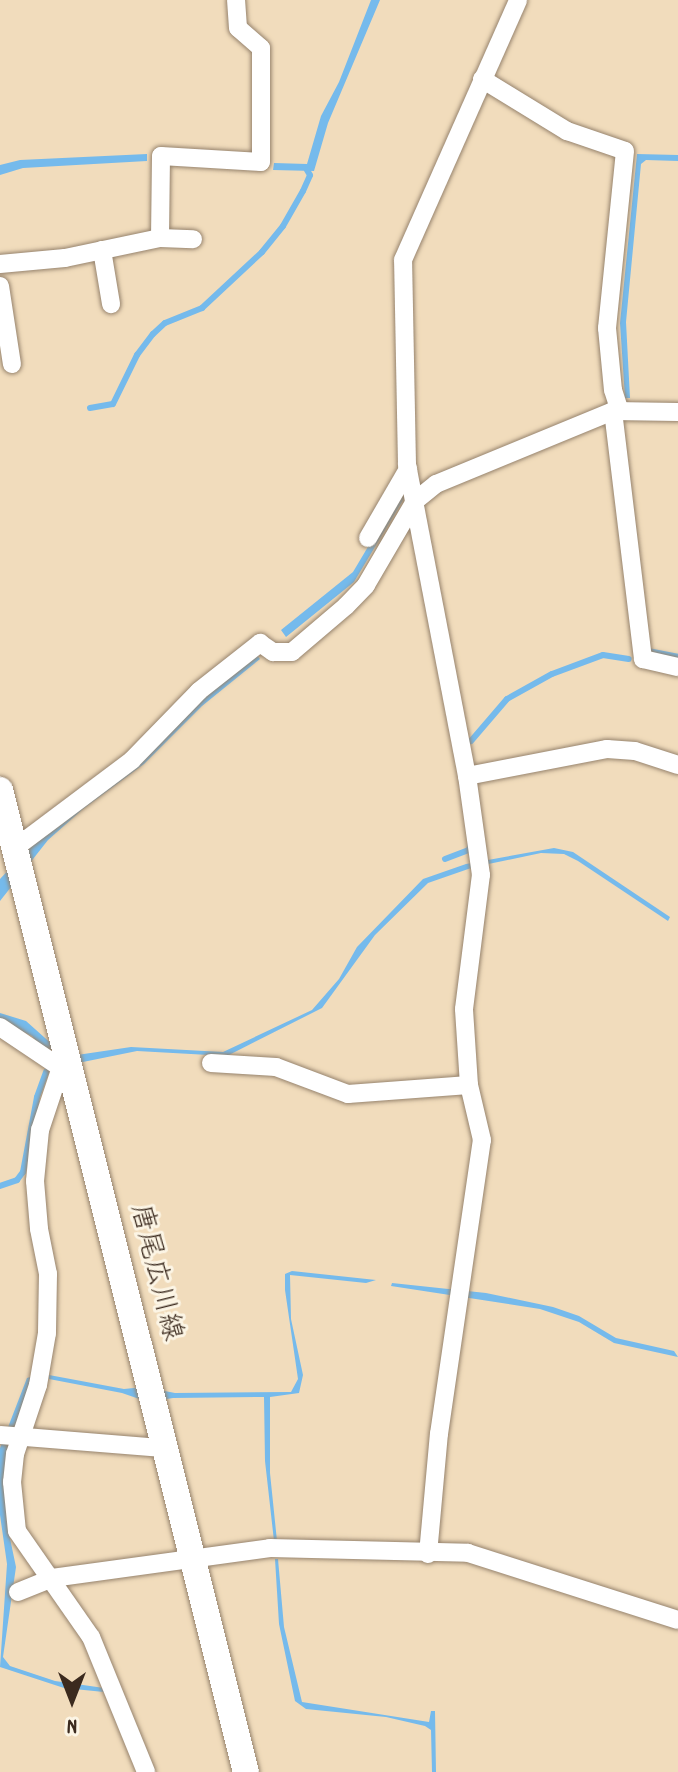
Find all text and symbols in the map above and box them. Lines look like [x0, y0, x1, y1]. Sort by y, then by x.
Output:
street label: 唐尾広川線 [121, 1201, 187, 1345]
north arrow [32, 1660, 112, 1740]
text: N [67, 1709, 77, 1740]

